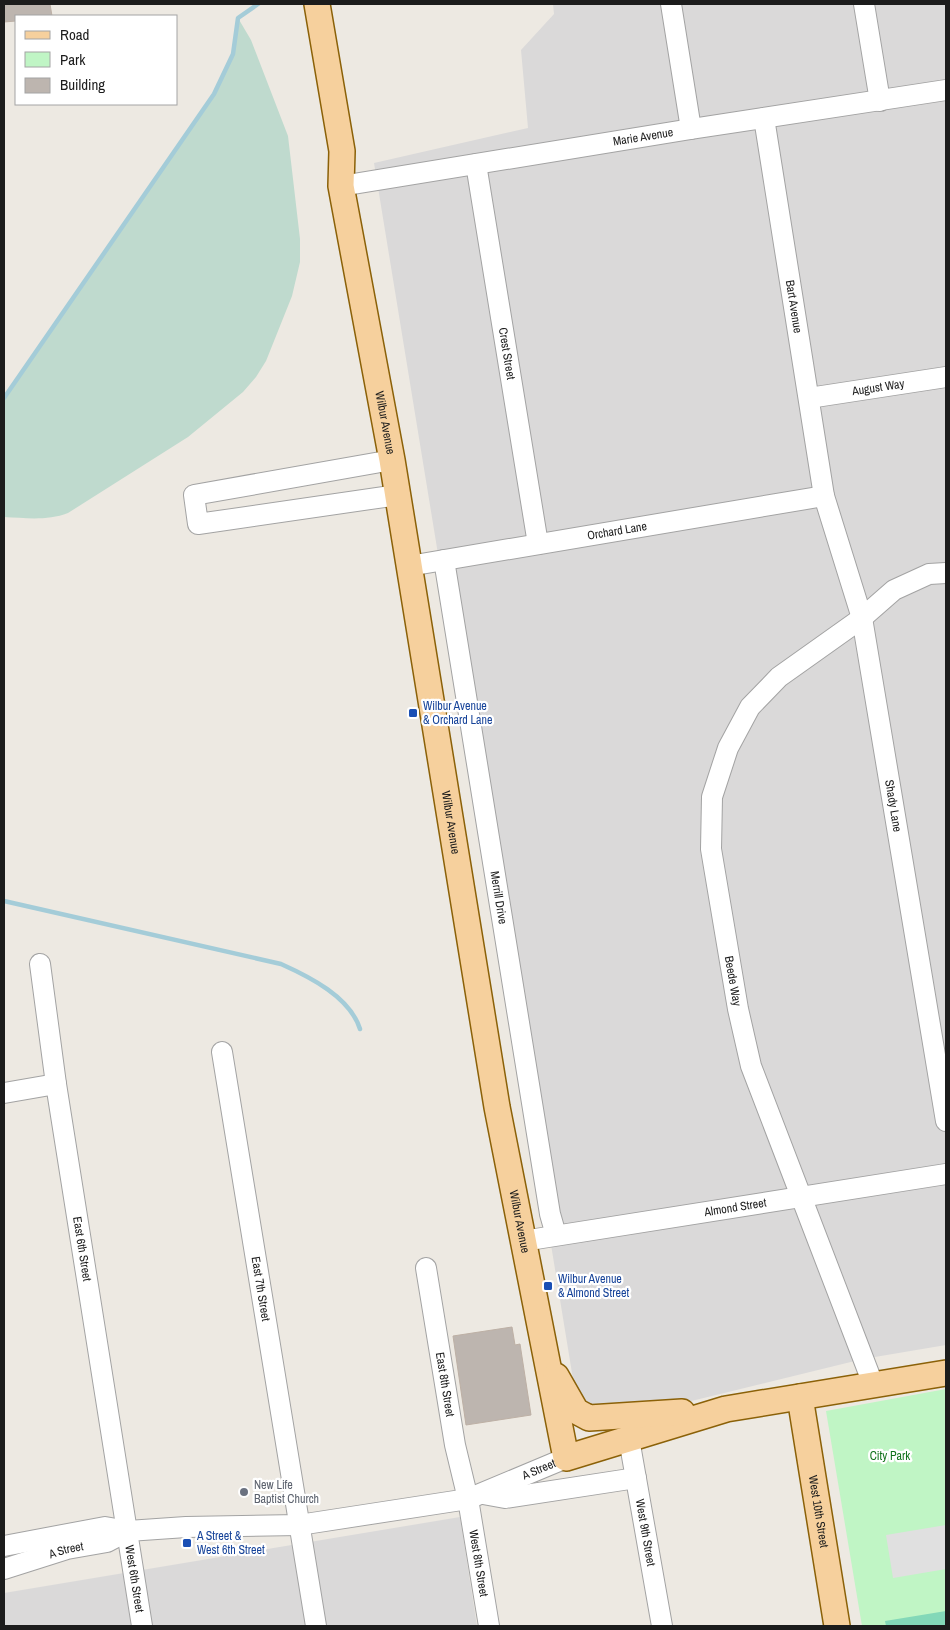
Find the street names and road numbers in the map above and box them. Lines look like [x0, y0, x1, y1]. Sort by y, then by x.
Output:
street label: Marie Avenue [612, 124, 674, 150]
street label: Bart Avenue [782, 279, 806, 334]
street label: Crest Street [495, 326, 519, 381]
street label: August Way [850, 375, 906, 399]
street label: Wilbur Avenue [371, 390, 399, 456]
street label: Orchard Lane [586, 518, 648, 544]
street label: Shady Lane [881, 779, 906, 833]
street label: Wilbur Avenue [438, 790, 464, 855]
street label: Merrill Drive [487, 870, 511, 925]
street label: Beede Way [721, 955, 745, 1007]
street label: Wilbur Avenue [505, 1189, 534, 1254]
street label: Almond Street [702, 1195, 768, 1220]
street label: East 6th Street [69, 1215, 95, 1283]
street label: East 7th Street [248, 1255, 274, 1323]
street label: East 8th Street [432, 1351, 458, 1418]
street label: A Street [519, 1455, 558, 1484]
street label: West 10th Street [805, 1474, 832, 1549]
street label: West 9th Street [632, 1498, 659, 1568]
street label: West 8th Street [465, 1528, 492, 1598]
street label: A Street [46, 1538, 85, 1563]
street label: West 6th Street [121, 1544, 148, 1614]

